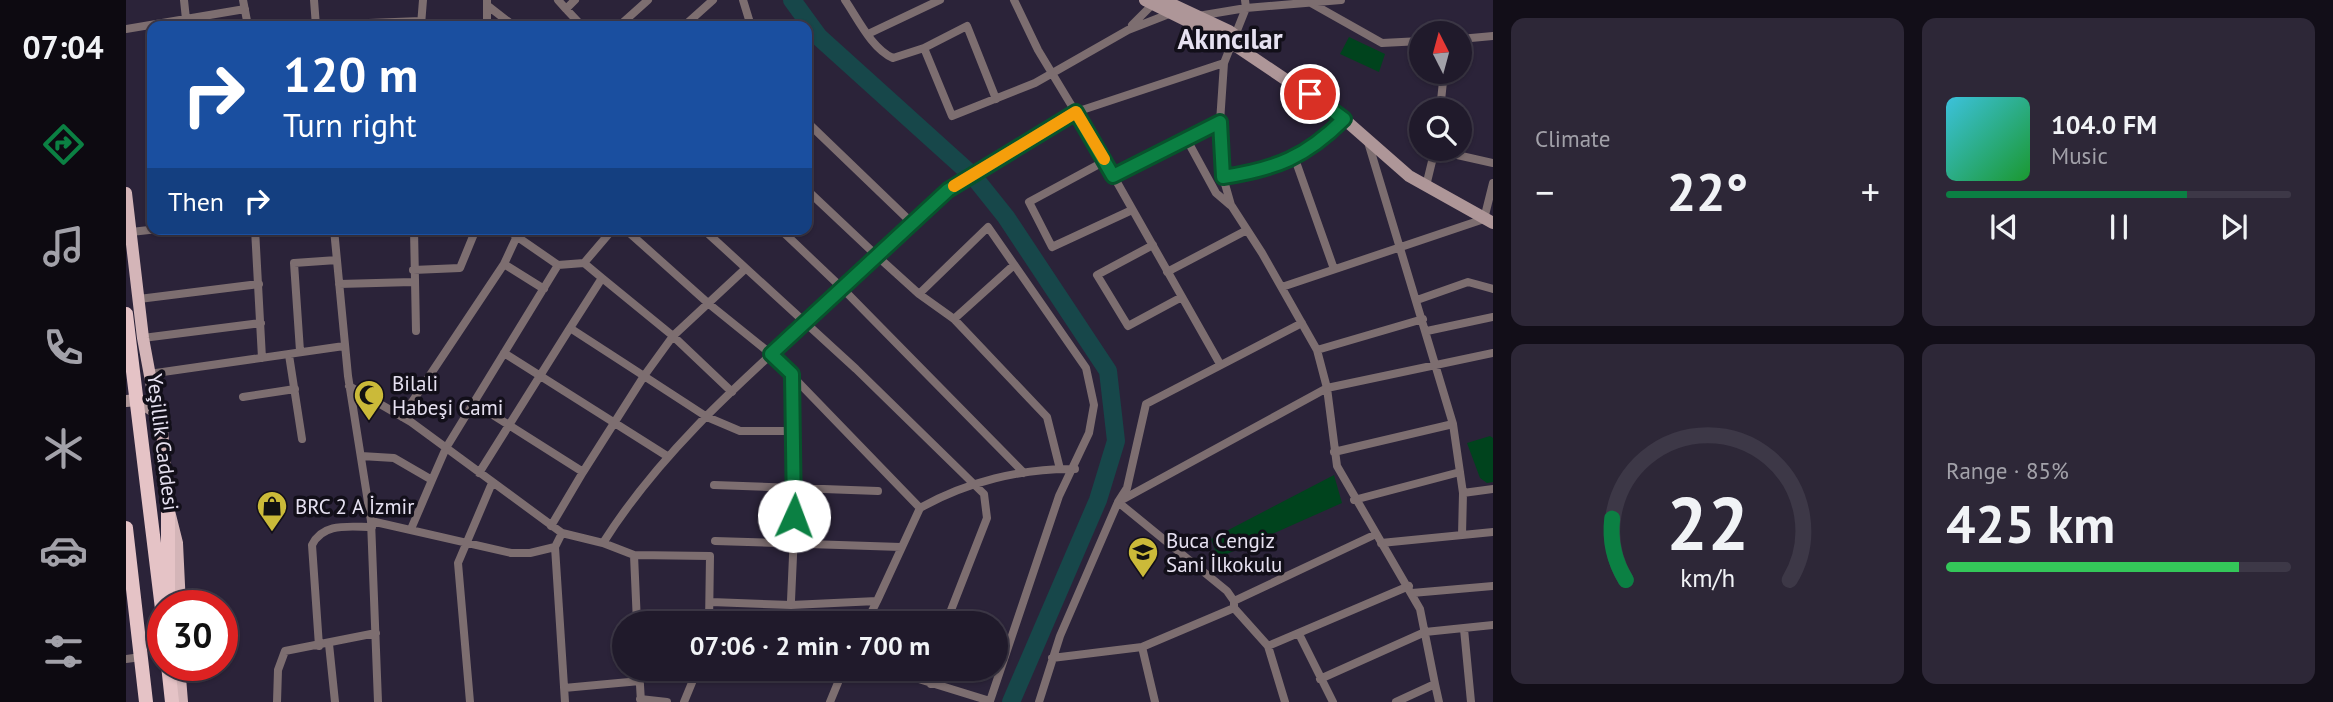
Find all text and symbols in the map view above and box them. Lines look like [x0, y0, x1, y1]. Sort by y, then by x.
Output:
district label: Akıncılar [1177, 20, 1283, 57]
north arrow [1409, 21, 1472, 84]
map controls [1409, 21, 1472, 161]
text: 07:04 [22, 26, 104, 68]
text: 120 m [283, 42, 418, 106]
icon: right [168, 49, 259, 140]
pin [1280, 64, 1340, 124]
icon: arrive [1291, 75, 1329, 113]
button: search [1409, 98, 1472, 161]
text: Turn right [283, 104, 417, 146]
text: 104.0 FM [2051, 108, 2157, 141]
icon: directions [39, 120, 88, 169]
text: Climate [1535, 124, 1610, 153]
text: Music [2051, 141, 2108, 170]
text: 22° [1667, 158, 1748, 225]
text: − [1535, 167, 1554, 216]
text: + [1861, 167, 1880, 216]
icon: right [238, 182, 276, 220]
text: Then [168, 185, 224, 218]
icon: previous [1985, 208, 2023, 246]
icon: pause [2100, 208, 2138, 246]
icon: next [2215, 208, 2253, 246]
icon: music [39, 222, 88, 271]
icon: phone [39, 323, 88, 372]
place label: Bilali Habeşi Cami [392, 370, 503, 421]
street label: Yeşillik Caddesi [141, 372, 185, 512]
mosque icon: Bilali Habeşi Cami [352, 378, 386, 422]
icon: climate [39, 424, 88, 473]
text: Range · 85% [1946, 456, 2069, 485]
text: 22 [1666, 476, 1749, 570]
position arrow [757, 479, 831, 553]
shop icon: BRC 2 A İzmir [255, 489, 289, 533]
text: 425 km [1946, 490, 2115, 557]
place label: BRC 2 A İzmir [295, 493, 414, 520]
icon: car [39, 526, 88, 575]
place label: Buca Cengiz Sani İlkokulu [1166, 527, 1282, 578]
school or university icon: Buca Cengiz Sani İlkokulu [1126, 535, 1160, 579]
text: km/h [1680, 562, 1735, 594]
speed limit sign: 30 [147, 590, 238, 681]
icon: filters [39, 627, 88, 676]
text: 07:06 · 2 min · 700 m [690, 629, 930, 662]

